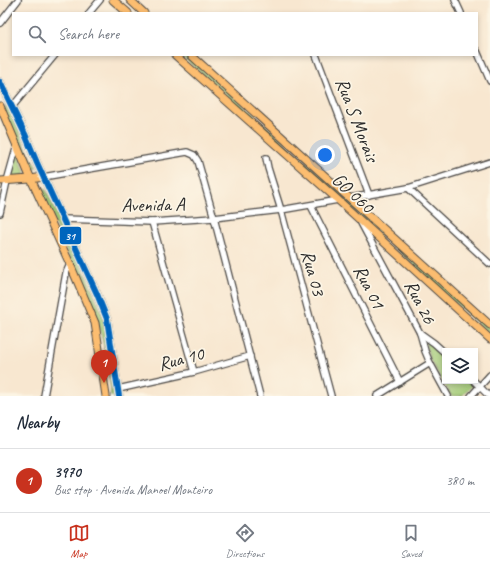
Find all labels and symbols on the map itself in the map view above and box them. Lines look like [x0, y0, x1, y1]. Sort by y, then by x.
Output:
street label: Rua S Morais [330, 75, 385, 167]
your location [315, 145, 335, 165]
street label: GO 060 [327, 168, 380, 219]
street label: Avenida A [121, 192, 186, 218]
line badge: 31 [59, 226, 82, 245]
text: 31 [65, 229, 76, 243]
street label: Rua 03 [295, 248, 331, 300]
street label: Rua 01 [348, 261, 391, 314]
street label: Rua 26 [399, 276, 442, 329]
street label: Rua 10 [156, 341, 208, 376]
pin: 1 [91, 350, 117, 383]

